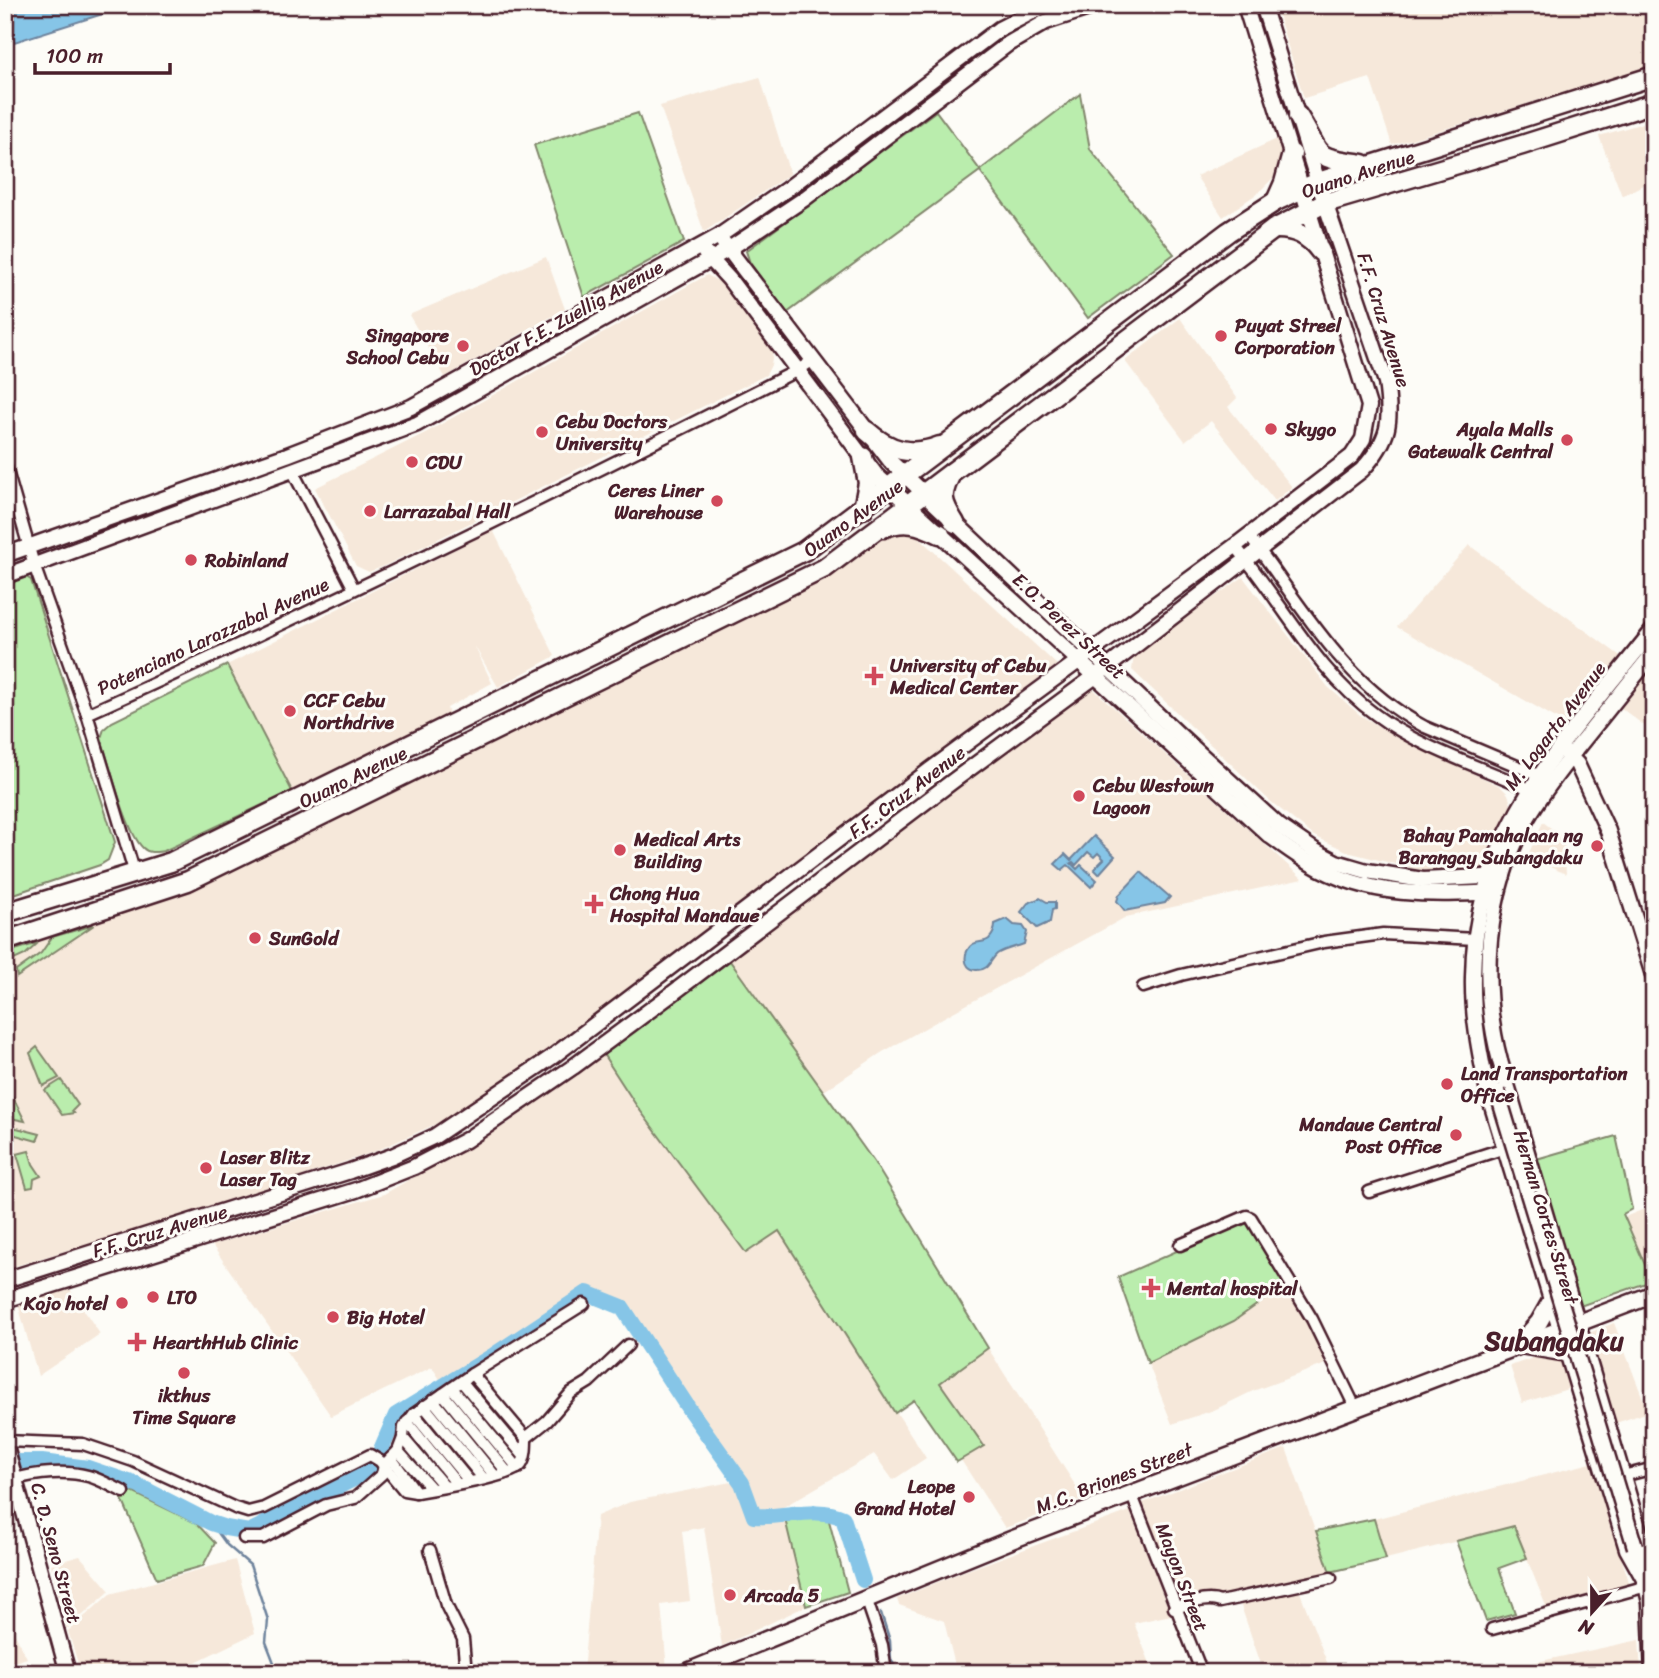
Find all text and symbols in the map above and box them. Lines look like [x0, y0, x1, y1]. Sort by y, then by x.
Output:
scale bar [35, 32, 170, 76]
text: 100 m [46, 37, 103, 75]
street label: Ouano Avenue [1297, 140, 1419, 208]
street label: F.F. Cruz Avenue [1348, 248, 1420, 392]
street label: Doctor F.E. Zuellig Avenue [463, 251, 669, 385]
place label: Puyat Streel Corporation [1234, 309, 1343, 364]
place label: Singapore School Cebu [345, 319, 450, 374]
marker: Puyat Streel Corporation [1213, 328, 1229, 344]
marker: Singapore School Cebu [455, 338, 471, 354]
place label: Cebu Doctors University [555, 405, 669, 460]
place label: Skygo [1284, 413, 1336, 446]
place label: Ayala Malls Gatewalk Central [1407, 413, 1555, 468]
marker: Skygo [1263, 421, 1279, 437]
marker: Cebu Doctors University [534, 424, 550, 440]
marker: Ayala Malls Gatewalk Central [1559, 432, 1575, 448]
place label: CDU [425, 446, 463, 479]
marker: CDU [404, 454, 420, 470]
street label: Ouano Avenue [796, 470, 910, 566]
place label: Ceres Liner Warehouse [607, 474, 705, 529]
marker: Ceres Liner Warehouse [709, 493, 725, 509]
place label: Larrazabal Hall [384, 495, 512, 528]
marker: Larrazabal Hall [362, 503, 378, 519]
place label: Robinland [204, 544, 289, 577]
marker: Robinland [183, 552, 199, 568]
street label: E.O. Perez Street [1005, 564, 1133, 688]
street label: Potenciano Larazzabal Avenue [92, 568, 334, 704]
place label: University of Cebu Medical Center [889, 649, 1047, 704]
street label: M. Logarta Avenue [1495, 654, 1615, 798]
marker: University of Cebu Medical Center [864, 666, 884, 686]
place label: CCF Cebu Northdrive [303, 684, 395, 739]
marker: CCF Cebu Northdrive [282, 703, 298, 719]
street label: Ouano Avenue [293, 736, 413, 818]
street label: F.F. Cruz Avenue [841, 737, 973, 847]
place label: Cebu Westown Lagoon [1092, 769, 1214, 824]
marker: Cebu Westown Lagoon [1071, 788, 1087, 804]
place label: Bahay Pamahalaan ng Barangay Subangdaku [1398, 819, 1584, 874]
place label: Medical Arts Building [633, 823, 741, 878]
marker: Bahay Pamahalaan ng Barangay Subangdaku [1589, 838, 1605, 854]
marker: Medical Arts Building [612, 842, 628, 858]
place label: Chong Hua Hospital Mandaue [609, 877, 760, 932]
marker: Chong Hua Hospital Mandaue [584, 894, 604, 914]
place label: SunGold [268, 922, 340, 955]
marker: SunGold [247, 930, 263, 946]
place label: Land Transportation Office [1461, 1057, 1628, 1112]
marker: Land Transportation Office [1439, 1076, 1455, 1092]
place label: Mandaue Central Post Office [1298, 1108, 1444, 1163]
street label: Hernan Cortes Street [1504, 1126, 1589, 1309]
marker: Mandaue Central Post Office [1448, 1127, 1464, 1143]
place label: Laser Blitz Laser Tag [220, 1141, 311, 1196]
marker: Laser Blitz Laser Tag [198, 1160, 214, 1176]
street label: F.F. Cruz Avenue [88, 1195, 232, 1267]
place label: Mental hospital [1166, 1272, 1299, 1305]
marker: Mental hospital [1141, 1278, 1161, 1298]
place label: LTO [167, 1281, 197, 1314]
place label: Kojo hotel [23, 1287, 110, 1320]
marker: LTO [145, 1289, 161, 1305]
marker: Kojo hotel [114, 1295, 130, 1311]
place label: Big Hotel [347, 1301, 425, 1334]
marker: Big Hotel [325, 1309, 341, 1325]
district label: Subangdaku [1483, 1318, 1625, 1364]
place label: HearthHub Clinic [152, 1326, 298, 1359]
marker: HearthHub Clinic [127, 1332, 147, 1352]
marker: ikthus Time Square [176, 1365, 192, 1381]
place label: ikthus Time Square [132, 1379, 236, 1434]
street label: M.C. Briones Street [1031, 1432, 1199, 1523]
place label: Leope Grand Hotel [854, 1470, 957, 1525]
street label: C. D. Seno Street [21, 1479, 91, 1627]
marker: Leope Grand Hotel [961, 1489, 977, 1505]
street label: Mayon Street [1146, 1518, 1218, 1636]
north arrow [1558, 1576, 1628, 1646]
place label: Arcada 5 [743, 1579, 820, 1612]
marker: Arcada 5 [722, 1587, 738, 1603]
text: N [1573, 1609, 1599, 1646]

